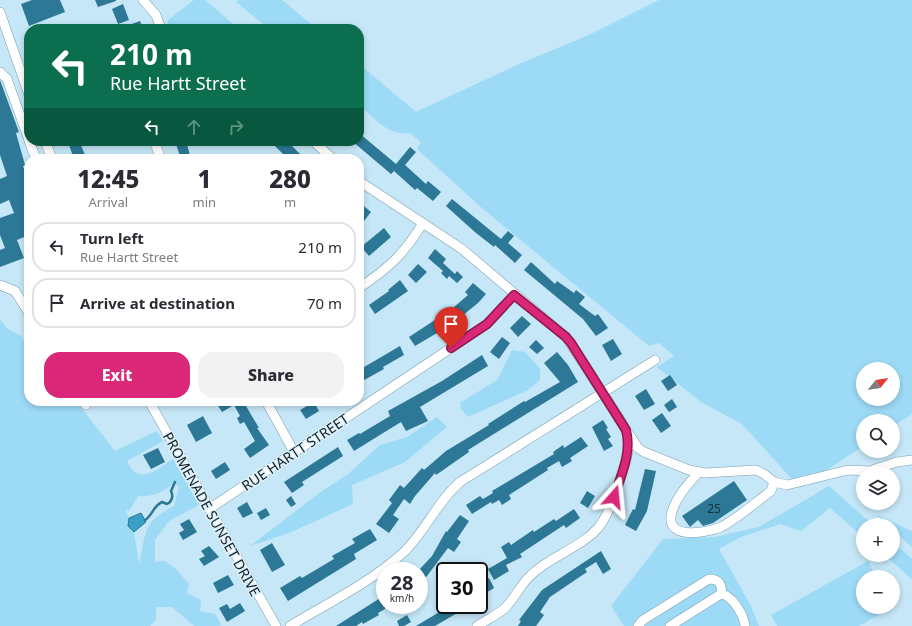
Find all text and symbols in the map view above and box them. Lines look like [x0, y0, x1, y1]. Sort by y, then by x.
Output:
text: 210 m [110, 35, 193, 73]
icon: left [44, 40, 96, 92]
text: Rue Hartt Street [110, 71, 246, 95]
icon: left [141, 116, 163, 138]
icon: ahead [183, 116, 205, 138]
icon: right [225, 116, 247, 138]
text: 12:45 [77, 162, 139, 195]
text: 1 [197, 162, 211, 195]
text: 280 [269, 162, 311, 195]
text: Arrival [88, 193, 128, 211]
text: min [193, 193, 216, 211]
text: m [284, 193, 296, 211]
text: Turn left [80, 228, 144, 248]
icon: left [46, 236, 68, 258]
text: 210 m [298, 237, 342, 257]
text: Rue Hartt Street [80, 248, 178, 266]
icon: arrive [46, 292, 68, 314]
text: Arrive at destination [80, 293, 235, 313]
text: 70 m [307, 293, 342, 313]
pin [434, 307, 468, 348]
icon: arrive [440, 313, 462, 335]
button: Exit [44, 352, 190, 398]
button: Share [198, 352, 344, 398]
north arrow [856, 362, 900, 406]
map controls [856, 362, 900, 614]
street label: RUE HARTT STREET [238, 409, 352, 495]
button: search [856, 414, 900, 458]
street label: PROMENADE SUNSET DRIVE [159, 428, 265, 600]
button: layers [856, 466, 900, 510]
position arrow [593, 476, 635, 518]
house number: 25 [707, 500, 721, 517]
button: + [856, 518, 900, 562]
speed limit sign: 30 [436, 562, 488, 614]
text: 28 [391, 569, 413, 596]
button: − [856, 570, 900, 614]
text: km/h [390, 591, 414, 605]

